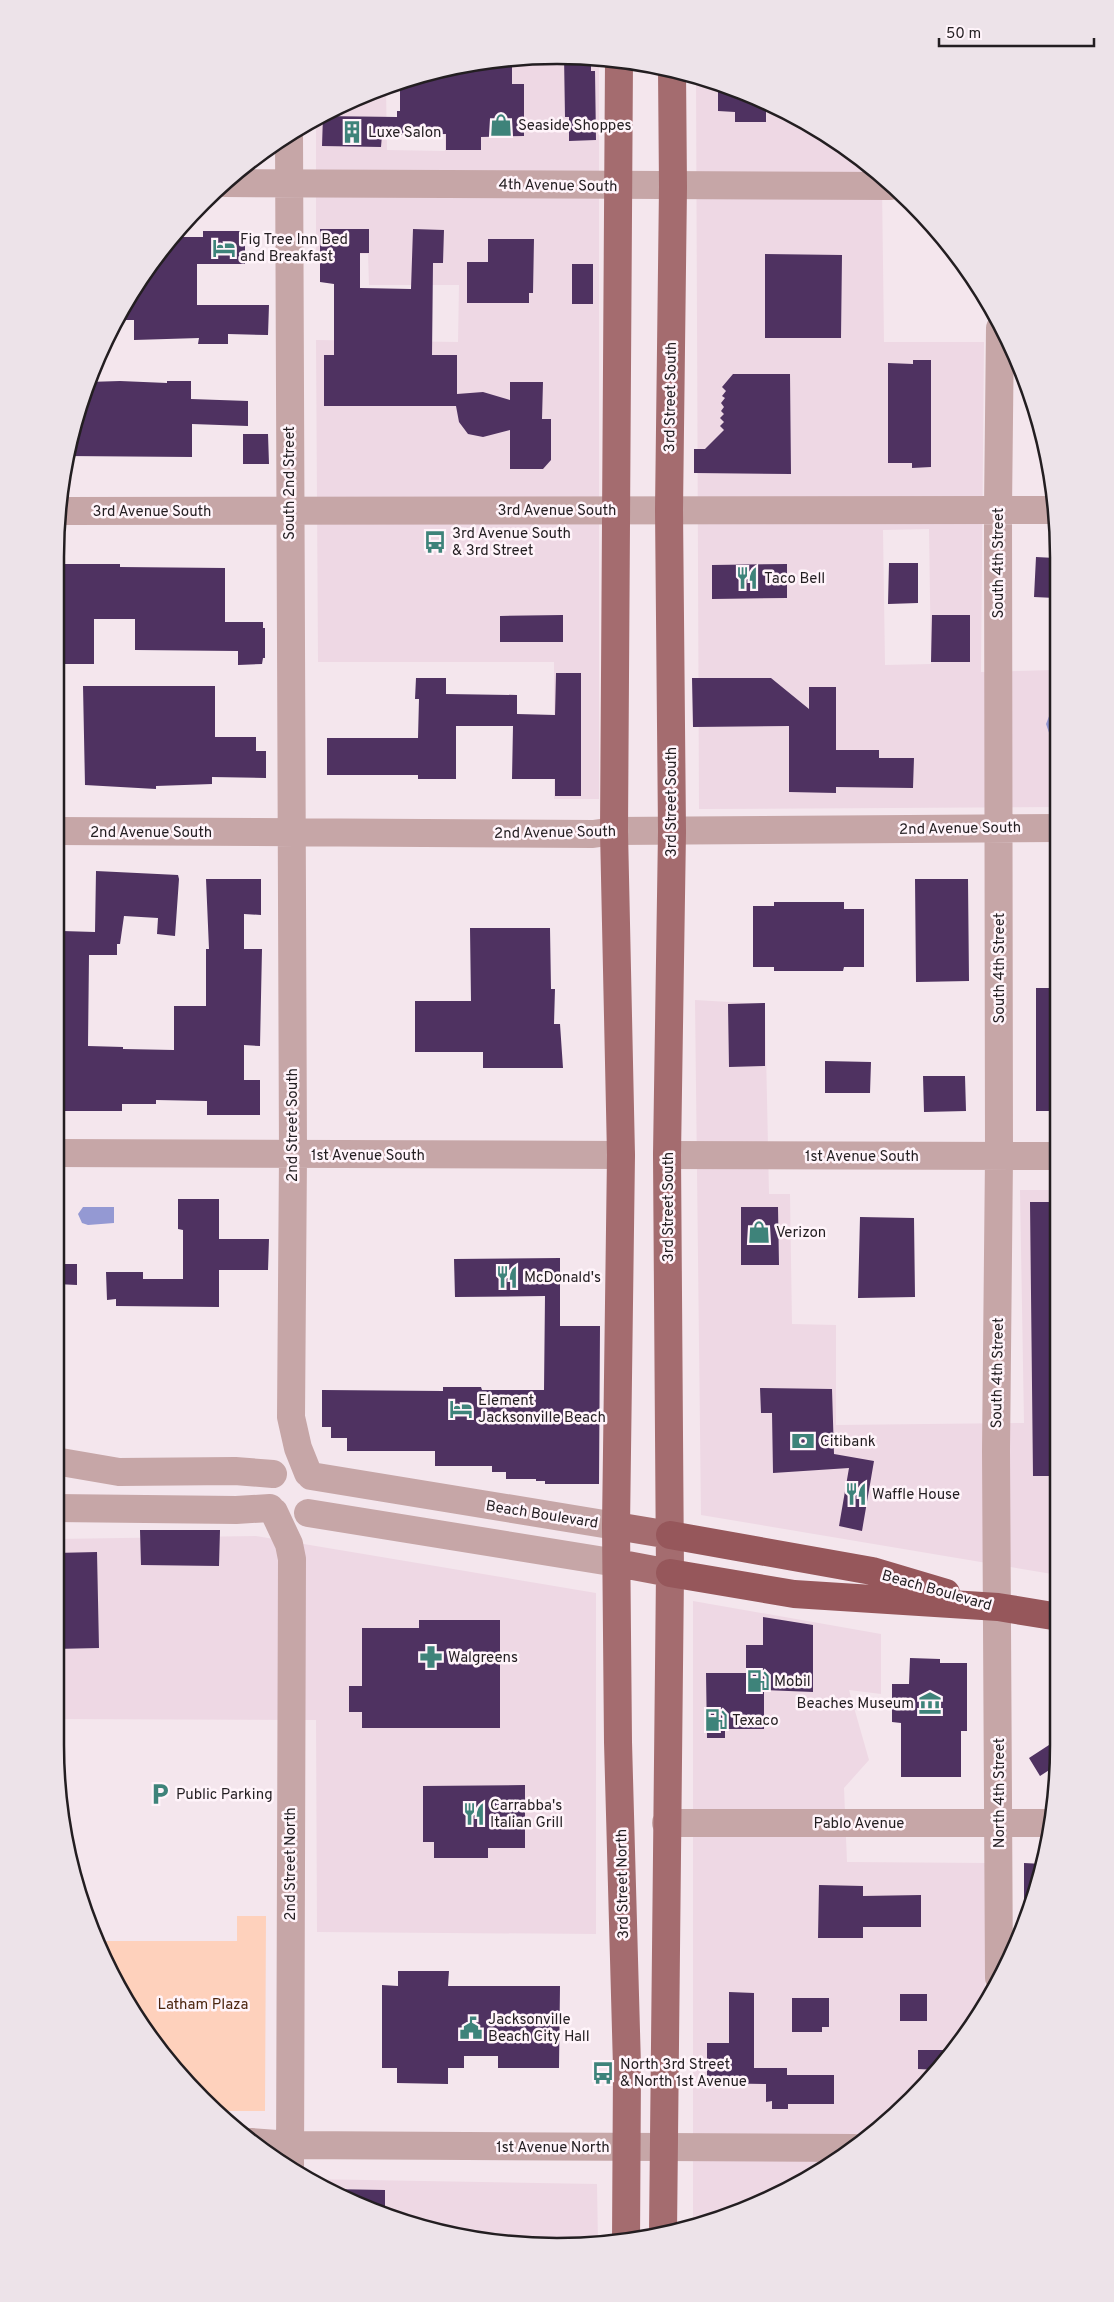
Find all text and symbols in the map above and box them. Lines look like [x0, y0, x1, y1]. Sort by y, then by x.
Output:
scale bar [939, 15, 1094, 47]
text: 50 m [946, 25, 981, 44]
shop icon: Seaside Shoppes [488, 112, 514, 138]
place label: Seaside Shoppes [518, 117, 632, 136]
building icon: Luxe Salon [339, 119, 365, 145]
place label: Luxe Salon [368, 124, 441, 143]
street label: 4th Avenue South [498, 176, 618, 197]
place label: Fig Tree Inn Bed and Breakfast [240, 231, 348, 267]
hotel icon: Fig Tree Inn Bed and Breakfast [211, 235, 237, 261]
street label: 3rd Street South [661, 342, 682, 452]
street label: South 2nd Street [281, 426, 300, 540]
street label: 3rd Avenue South [498, 502, 616, 521]
street label: 3rd Avenue South [93, 503, 211, 522]
street label: South 4th Street [990, 508, 1009, 618]
place label: 3rd Avenue South & 3rd Street [452, 525, 571, 561]
bus stop icon: 3rd Avenue South & 3rd Street [422, 529, 448, 555]
restaurant icon: Taco Bell [734, 565, 760, 591]
place label: Taco Bell [764, 570, 825, 589]
street label: 3rd Street South [663, 747, 682, 857]
street label: 2nd Avenue South [899, 819, 1021, 840]
street label: 2nd Avenue South [494, 823, 616, 844]
street label: 2nd Avenue South [90, 824, 212, 843]
street label: South 4th Street [991, 913, 1010, 1023]
street label: 2nd Street South [284, 1068, 303, 1182]
street label: 1st Avenue South [311, 1147, 425, 1166]
street label: 1st Avenue South [805, 1148, 919, 1167]
street label: 3rd Street South [660, 1152, 679, 1262]
shop icon: Verizon [746, 1219, 772, 1245]
place label: Verizon [776, 1224, 826, 1243]
restaurant icon: McDonald's [494, 1264, 520, 1290]
place label: McDonald's [524, 1269, 601, 1288]
street label: South 4th Street [988, 1317, 1009, 1429]
place label: Element Jacksonville Beach [478, 1392, 606, 1428]
hotel icon: Element Jacksonville Beach [448, 1396, 474, 1422]
bank icon: Citibank [790, 1428, 816, 1454]
place label: Citibank [820, 1433, 876, 1452]
restaurant icon: Waffle House [843, 1481, 869, 1507]
place label: Waffle House [872, 1486, 960, 1505]
street label: Beach Boulevard [484, 1497, 599, 1534]
street label: Beach Boulevard [879, 1567, 994, 1616]
pharmacy icon: Walgreens [418, 1644, 444, 1670]
place label: Walgreens [448, 1649, 518, 1668]
fuel station icon: Mobil [745, 1668, 771, 1694]
place label: Mobil [774, 1673, 811, 1692]
museum icon: Beaches Museum [917, 1690, 943, 1716]
place label: Beaches Museum [797, 1695, 914, 1714]
fuel station icon: Texaco [703, 1707, 729, 1733]
place label: Texaco [732, 1712, 779, 1731]
street label: North 4th Street [991, 1738, 1010, 1848]
parking icon: Public Parking [147, 1781, 173, 1807]
place label: Public Parking [176, 1786, 273, 1805]
place label: Carrabba's Italian Grill [490, 1797, 563, 1833]
restaurant icon: Carrabba's Italian Grill [461, 1801, 487, 1827]
street label: 2nd Street North [282, 1807, 301, 1921]
street label: Pablo Avenue [814, 1815, 904, 1834]
street label: 3rd Street North [613, 1829, 634, 1939]
park label: Latham Plaza [158, 1996, 249, 2015]
place label: Jacksonville Beach City Hall [488, 2011, 590, 2047]
public building icon: Jacksonville Beach City Hall [458, 2015, 484, 2041]
place label: North 3rd Street & North 1st Avenue [620, 2056, 747, 2092]
bus stop icon: North 3rd Street & North 1st Avenue [590, 2060, 616, 2086]
street label: 1st Avenue North [496, 2139, 610, 2158]

